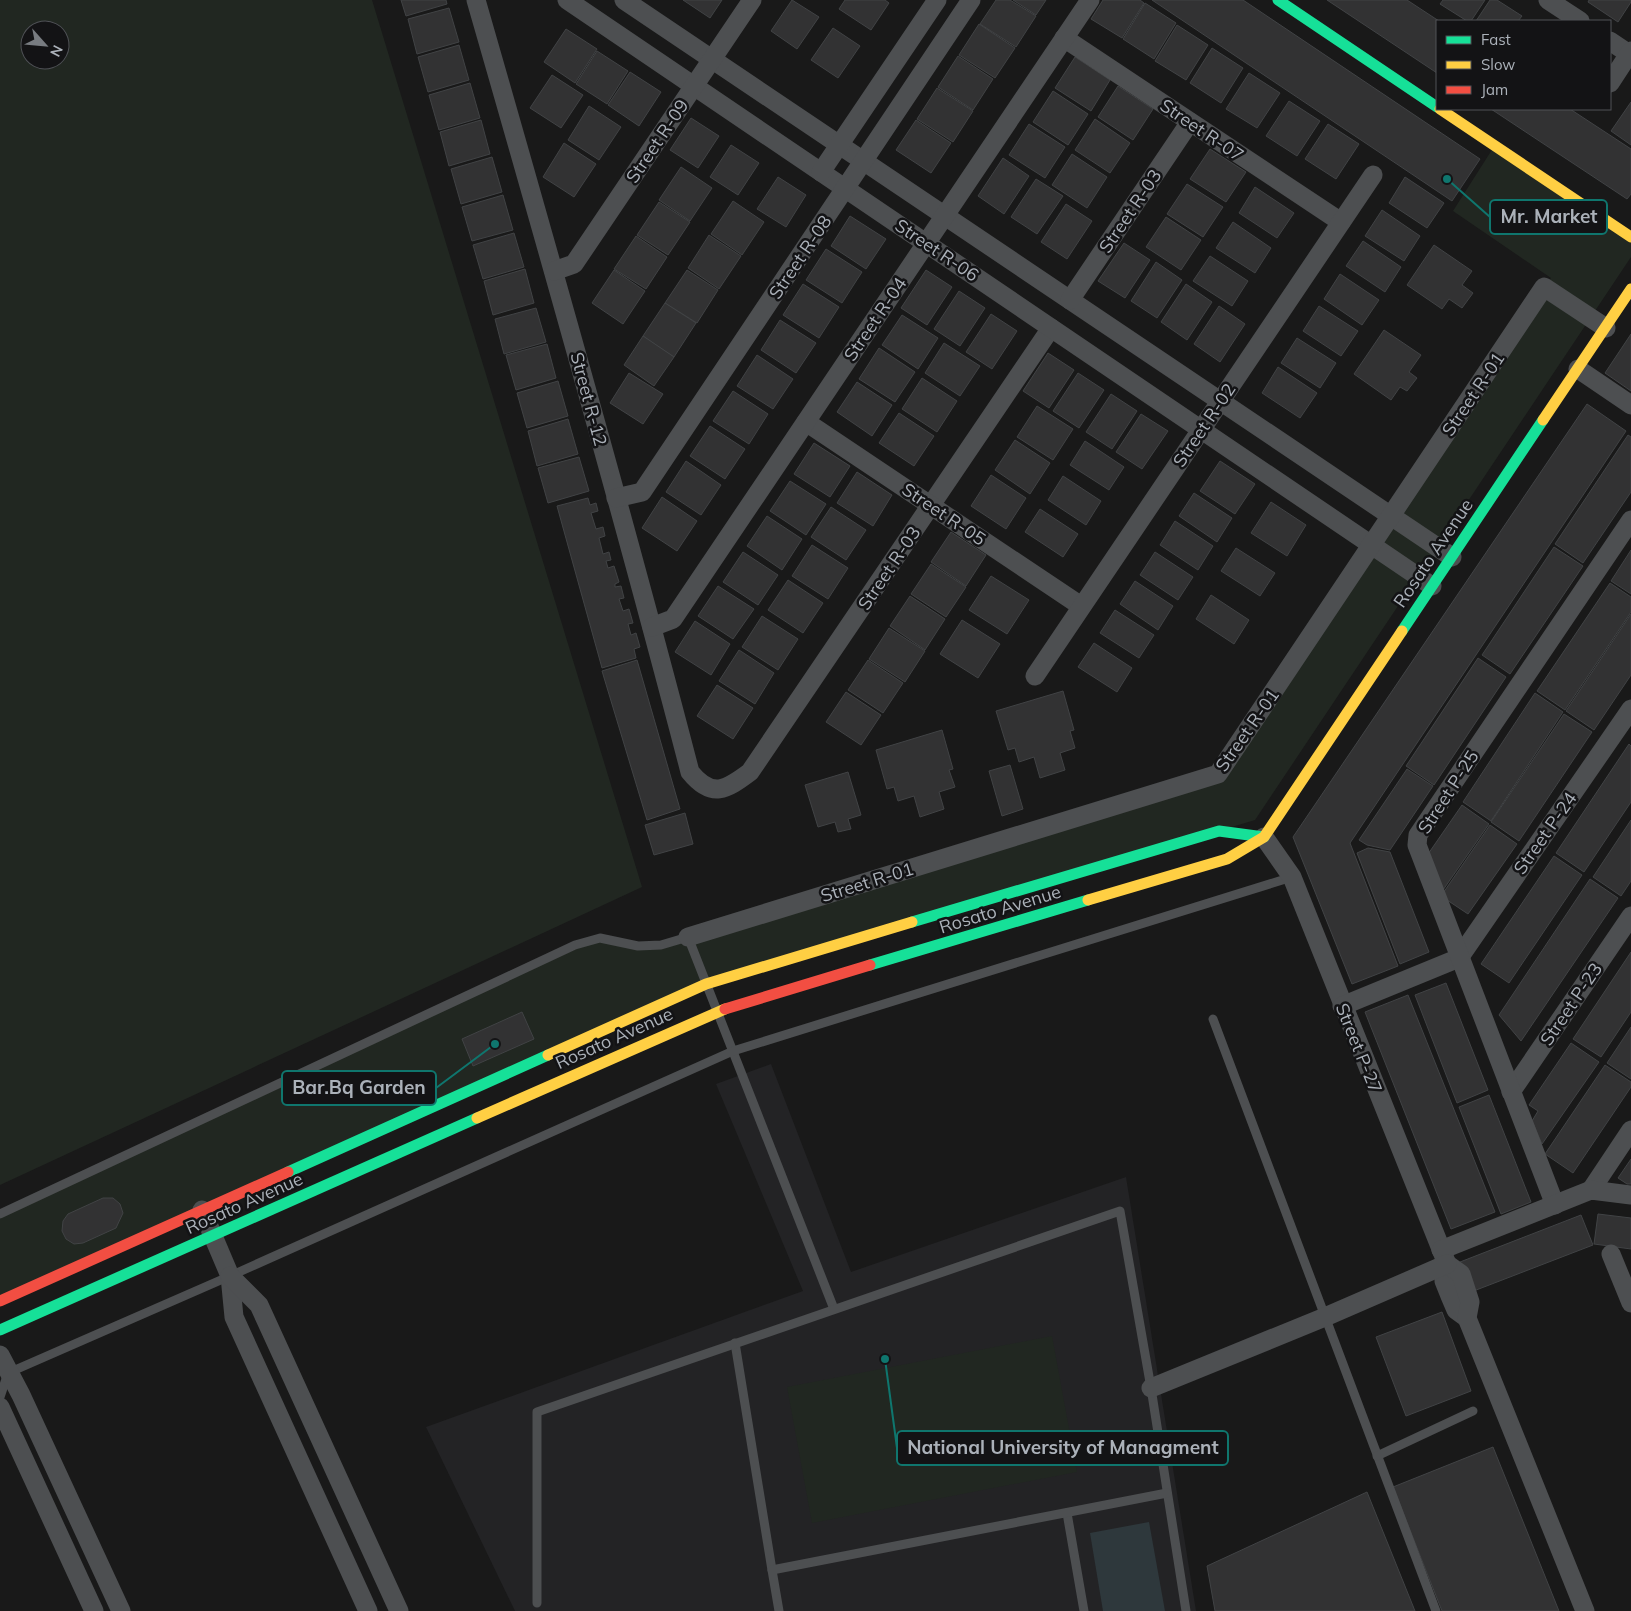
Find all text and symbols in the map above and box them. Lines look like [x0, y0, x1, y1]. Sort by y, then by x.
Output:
north arrow [20, 20, 70, 70]
legend [1436, 20, 1611, 110]
text: Fast [1481, 30, 1511, 49]
text: N [46, 42, 67, 60]
text: Slow [1481, 55, 1515, 74]
text: Jam [1481, 80, 1508, 99]
street label: Street R-07 [1156, 94, 1248, 166]
street label: Street R-09 [621, 95, 693, 187]
street label: Street R-03 [1094, 165, 1166, 257]
callout: Mr. Market [1490, 200, 1607, 234]
text: Mr. Market [1500, 204, 1598, 228]
street label: Street R-08 [764, 211, 836, 303]
street label: Street R-06 [891, 214, 983, 286]
street label: Street R-04 [839, 273, 911, 365]
street label: Street R-01 [1437, 348, 1509, 440]
street label: Street R-12 [565, 350, 613, 448]
street label: Street R-02 [1168, 379, 1240, 471]
street label: Street R-05 [898, 478, 990, 550]
street label: Rosato Avenue [1388, 494, 1478, 612]
street label: Street R-03 [853, 522, 925, 614]
street label: Street R-01 [1210, 684, 1284, 776]
street label: Street P-25 [1412, 746, 1484, 838]
street label: Street P-24 [1508, 787, 1582, 878]
street label: Street R-01 [818, 857, 916, 907]
street label: Rosato Avenue [936, 880, 1064, 938]
street label: Street P-23 [1535, 958, 1607, 1050]
street label: Street P-27 [1331, 1000, 1387, 1096]
street label: Rosato Avenue [552, 1002, 676, 1074]
callout: Bar.Bq Garden [282, 1071, 436, 1105]
text: Bar.Bq Garden [292, 1075, 426, 1099]
street label: Rosato Avenue [182, 1167, 306, 1239]
callout: National University of Managment [897, 1431, 1228, 1465]
text: National University of Managment [907, 1435, 1219, 1459]

